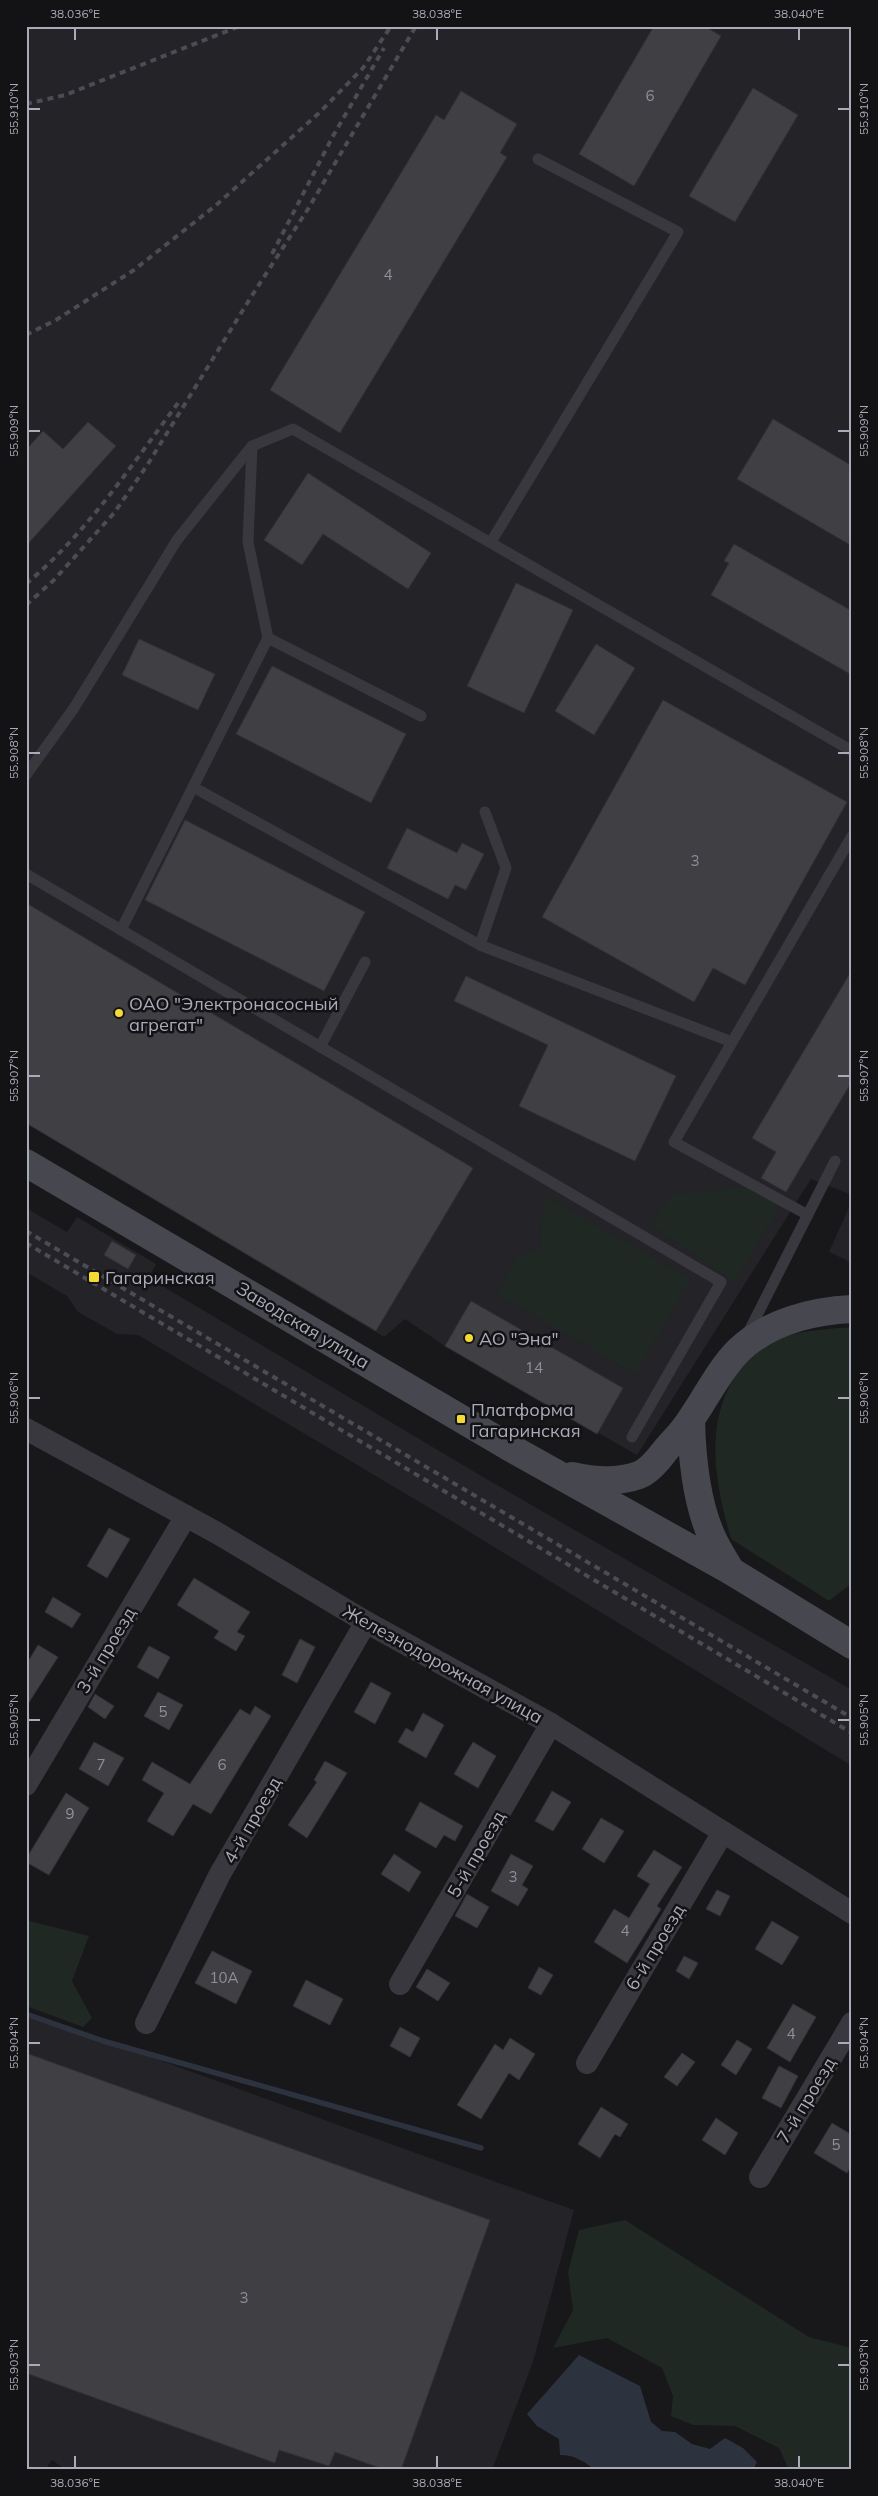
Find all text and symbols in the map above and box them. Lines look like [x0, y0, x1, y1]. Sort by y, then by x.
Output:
text: 38.036°E [50, 6, 100, 21]
text: 38.038°E [412, 6, 462, 21]
text: 38.040°E [774, 6, 824, 21]
text: 55.910°N [6, 83, 21, 135]
text: 55.910°N [856, 83, 871, 135]
house number: 6 [645, 86, 655, 105]
house number: 4 [383, 265, 393, 284]
text: 55.909°N [6, 405, 21, 457]
text: 55.909°N [856, 405, 871, 457]
text: 55.908°N [6, 727, 21, 779]
text: 55.908°N [856, 727, 871, 779]
house number: 3 [690, 851, 700, 870]
place label: ОАО "Электронасосный агрегат" [129, 992, 338, 1036]
marker: ОАО "Электронасосный агрегат" [113, 1007, 125, 1019]
text: 55.907°N [6, 1050, 21, 1102]
text: 55.907°N [856, 1050, 871, 1102]
place label: Гагаринская [105, 1266, 215, 1289]
marker: Гагаринская [87, 1270, 101, 1284]
street label: Заводская улица [232, 1276, 374, 1374]
place label: АО "Эна" [479, 1327, 559, 1350]
marker: АО "Эна" [463, 1332, 475, 1344]
house number: 14 [525, 1358, 543, 1377]
text: 55.906°N [6, 1372, 21, 1424]
text: 55.906°N [856, 1372, 871, 1424]
place label: Платформа Гагаринская [471, 1398, 581, 1442]
marker: Платформа Гагаринская [455, 1413, 467, 1425]
street label: Железнодорожная улица [339, 1599, 547, 1729]
street label: 3-й проезд [71, 1603, 141, 1697]
text: 55.905°N [6, 1694, 21, 1746]
text: 55.905°N [856, 1694, 871, 1746]
house number: 5 [158, 1702, 168, 1721]
house number: 7 [96, 1755, 106, 1774]
house number: 6 [217, 1755, 227, 1774]
street label: 4-й проезд [218, 1773, 286, 1867]
house number: 9 [65, 1804, 75, 1823]
street label: 5-й проезд [442, 1807, 510, 1901]
house number: 3 [508, 1867, 518, 1886]
street label: 6-й проезд [620, 1900, 690, 1994]
house number: 4 [620, 1921, 630, 1940]
house number: 10А [209, 1968, 239, 1987]
text: 55.904°N [6, 2017, 21, 2069]
text: 55.904°N [856, 2017, 871, 2069]
house number: 4 [786, 2024, 796, 2043]
street label: 7-й проезд [771, 2053, 841, 2147]
house number: 5 [831, 2135, 841, 2154]
house number: 3 [239, 2288, 249, 2307]
text: 55.903°N [6, 2339, 21, 2391]
text: 55.903°N [856, 2339, 871, 2391]
text: 38.036°E [50, 2475, 100, 2490]
text: 38.038°E [412, 2475, 462, 2490]
text: 38.040°E [774, 2475, 824, 2490]

